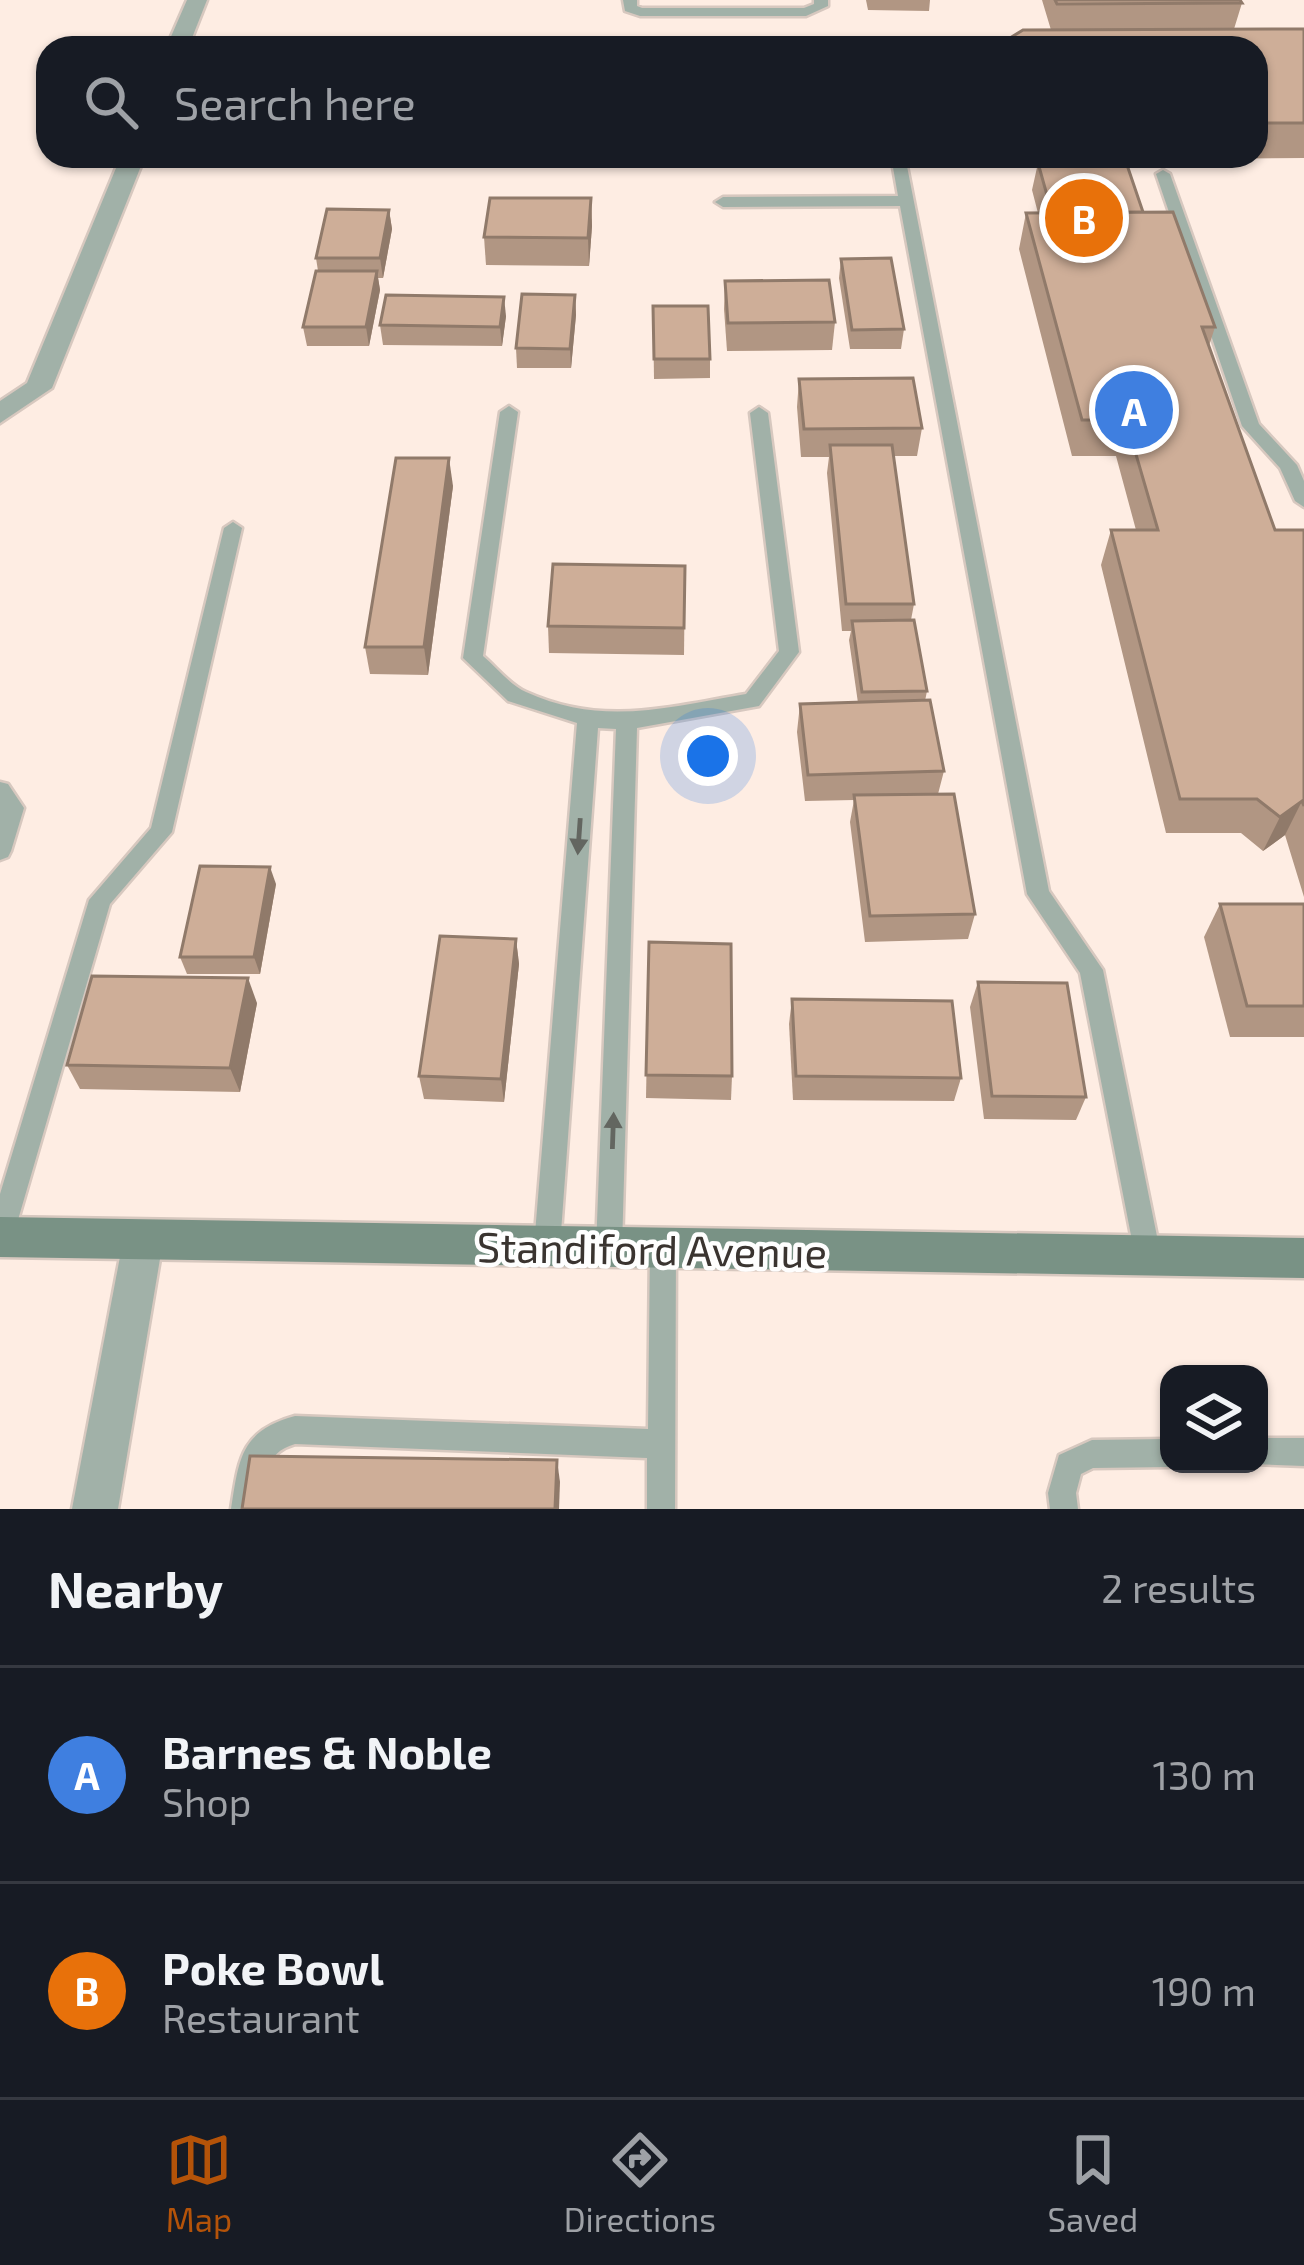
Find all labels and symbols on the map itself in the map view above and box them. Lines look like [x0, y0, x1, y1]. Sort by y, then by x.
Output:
pin: B [1045, 173, 1123, 263]
pin: A [1095, 365, 1173, 455]
your location [678, 726, 738, 786]
one-way arrow [569, 818, 588, 855]
one-way arrow [604, 1111, 623, 1149]
street label: Standiford Avenue [476, 1220, 828, 1276]

